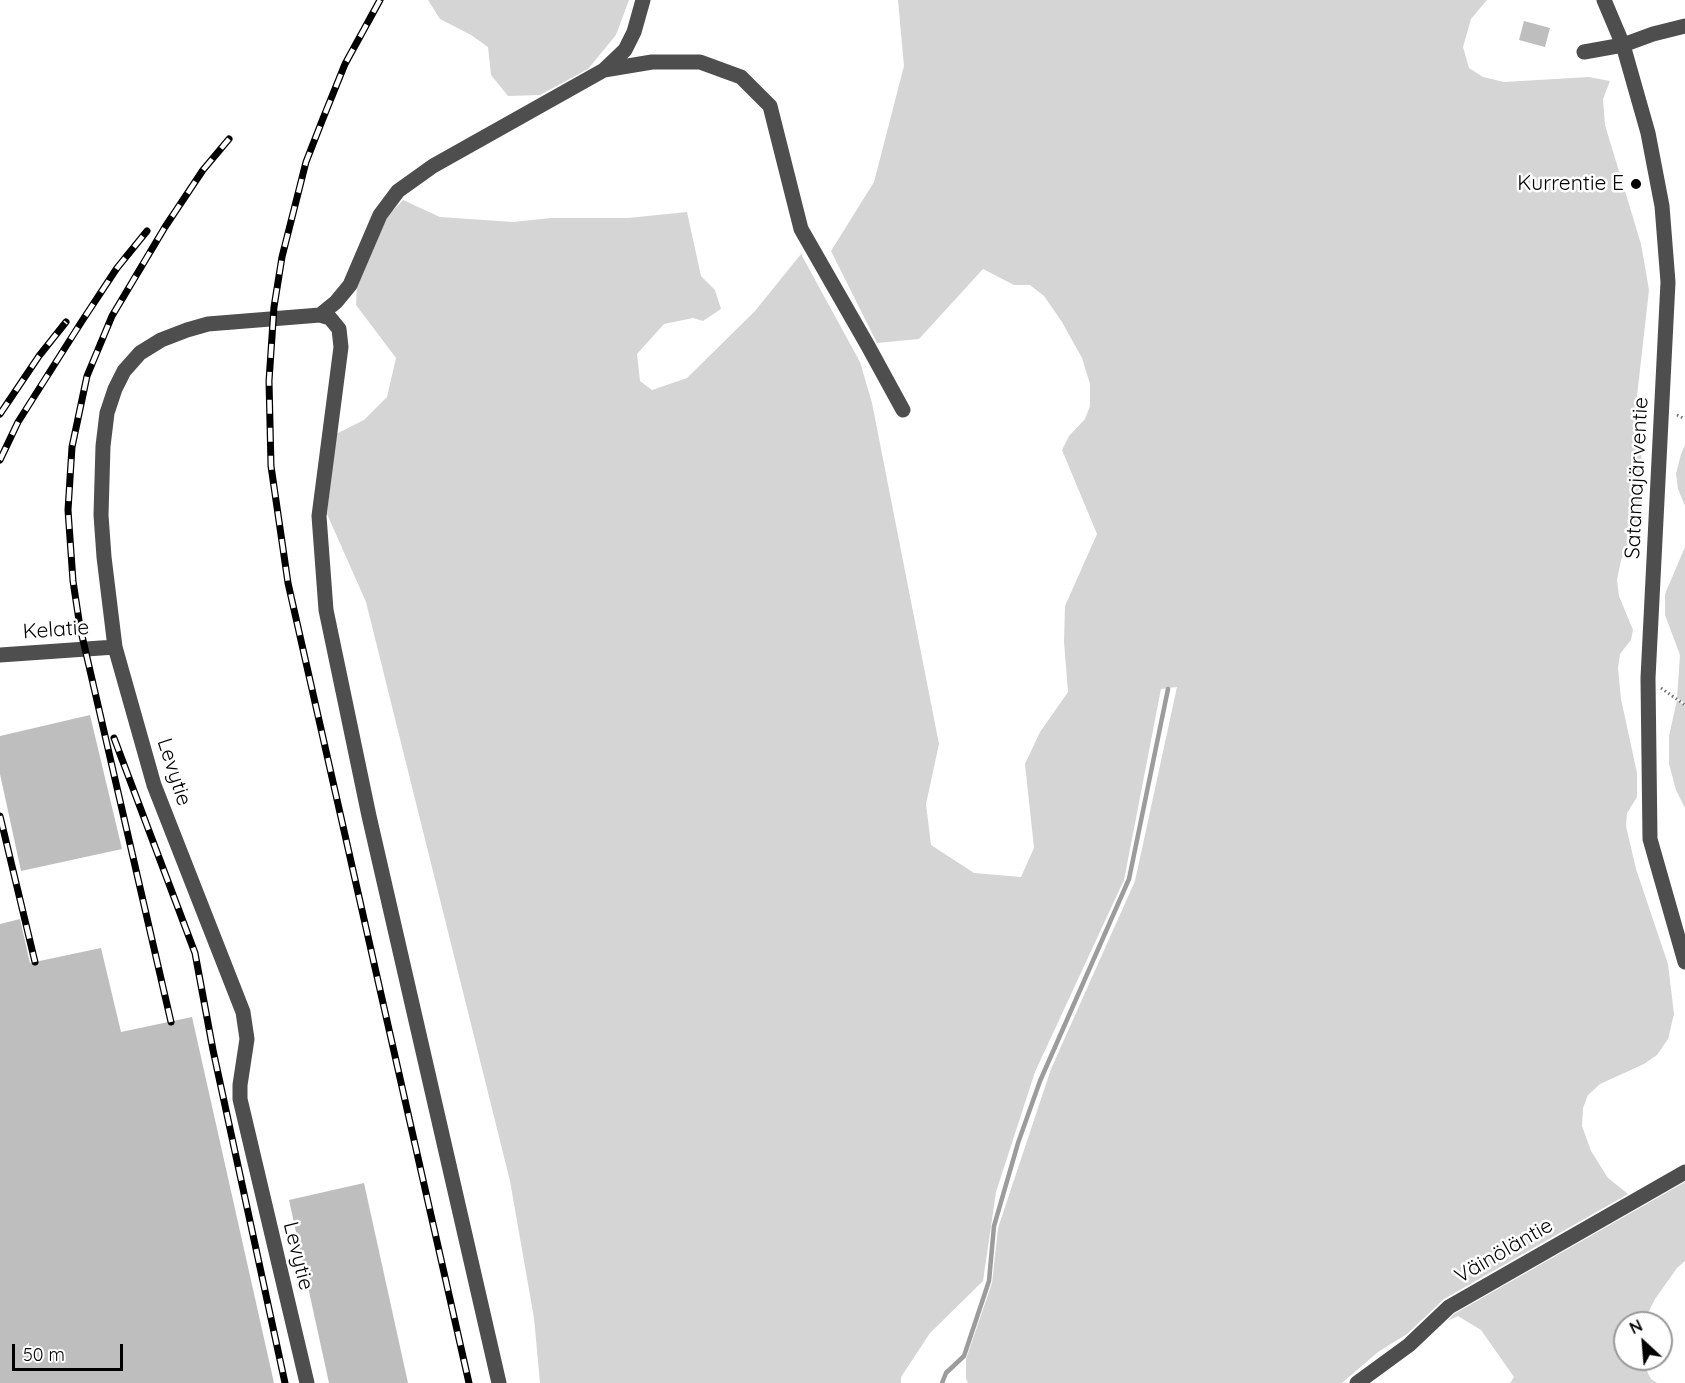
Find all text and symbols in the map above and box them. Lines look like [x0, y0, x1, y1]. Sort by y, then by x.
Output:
place label: Kurrentie E [1517, 171, 1624, 197]
marker: Kurrentie E [1629, 177, 1643, 191]
street label: Satamajärventie [1620, 396, 1654, 560]
street label: Kelatie [22, 615, 90, 645]
street label: Levytie [151, 735, 197, 809]
street label: Väinöläntie [1451, 1213, 1557, 1289]
street label: Levytie [277, 1219, 319, 1293]
north arrow [1613, 1311, 1673, 1371]
text: N [1626, 1315, 1646, 1338]
scale bar [15, 1332, 126, 1370]
text: 50 m [23, 1343, 65, 1366]

